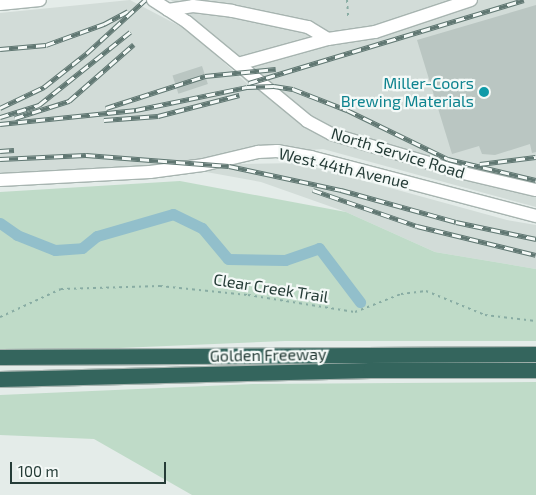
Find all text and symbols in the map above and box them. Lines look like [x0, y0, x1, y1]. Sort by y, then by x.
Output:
place label: Miller-Coors Brewing Materials [341, 73, 474, 111]
marker: Miller-Coors Brewing Materials [478, 86, 490, 98]
street label: North Service Road [329, 124, 467, 182]
street label: West 44th Avenue [277, 144, 411, 192]
street label: Clear Creek Trail [212, 269, 330, 307]
street label: Golden Freeway [210, 344, 326, 366]
scale bar [12, 452, 169, 484]
text: 100 m [18, 462, 59, 480]

